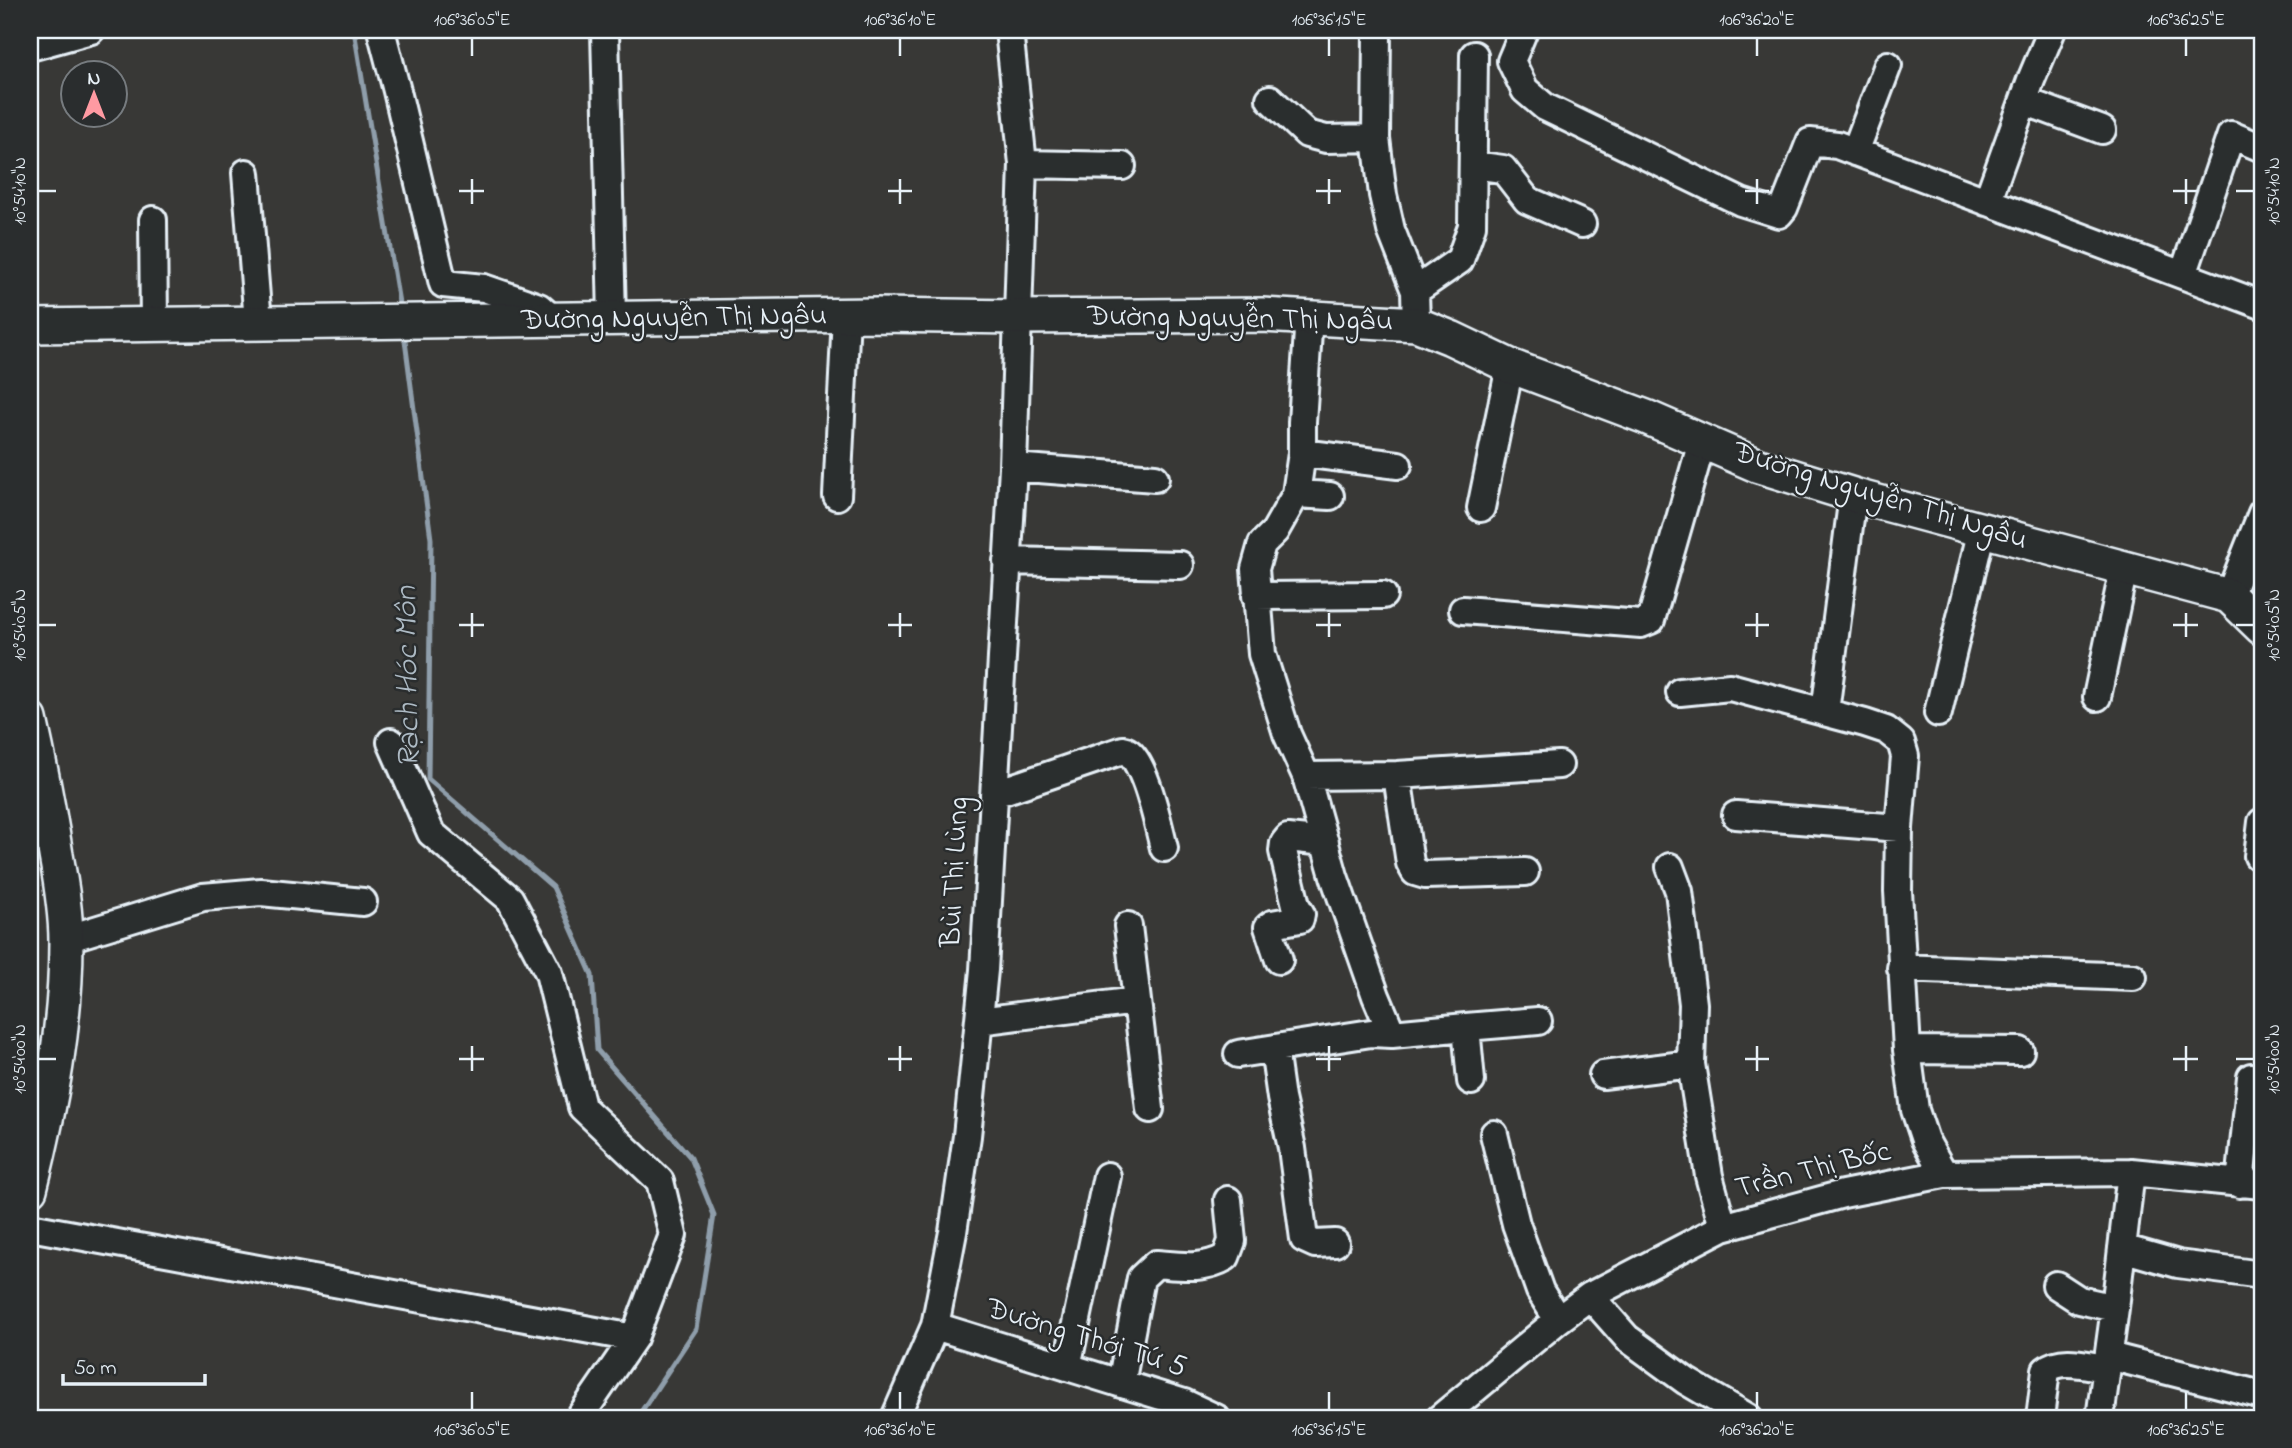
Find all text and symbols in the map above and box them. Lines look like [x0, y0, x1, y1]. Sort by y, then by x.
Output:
text: 106°36'05"E [434, 8, 510, 34]
text: 106°36'10"E [864, 8, 936, 34]
text: 106°36'15"E [1292, 8, 1366, 34]
text: 106°36'20"E [1719, 8, 1795, 34]
text: 106°36'25"E [2147, 8, 2225, 34]
north arrow [60, 60, 130, 130]
text: N [88, 66, 101, 93]
text: 10°54'10"N [8, 157, 34, 225]
text: 10°54'10"N [2262, 157, 2288, 225]
street label: Đường Nguyễn Thị Ngâu [520, 294, 827, 344]
street label: Đường Nguyễn Thị Ngâu [1086, 295, 1393, 345]
street label: Đường Nguyễn Thị Ngâu [1726, 431, 2033, 563]
water label: Rạch Hóc Môn [384, 585, 434, 768]
text: 10°54'05"N [8, 589, 34, 661]
text: 10°54'05"N [2262, 589, 2288, 661]
street label: Bùi Thị Lùng [930, 795, 982, 950]
text: 10°54'00"N [8, 1024, 34, 1094]
text: 10°54'00"N [2262, 1024, 2288, 1094]
street label: Trần Thị Bốc [1731, 1130, 1896, 1212]
street label: Đường Thới Tứ 5 [979, 1287, 1192, 1390]
scale bar [63, 1343, 205, 1387]
text: 50 m [74, 1354, 117, 1384]
text: 106°36'05"E [434, 1418, 510, 1444]
text: 106°36'10"E [864, 1418, 936, 1444]
text: 106°36'15"E [1292, 1418, 1366, 1444]
text: 106°36'20"E [1719, 1418, 1795, 1444]
text: 106°36'25"E [2147, 1418, 2225, 1444]

